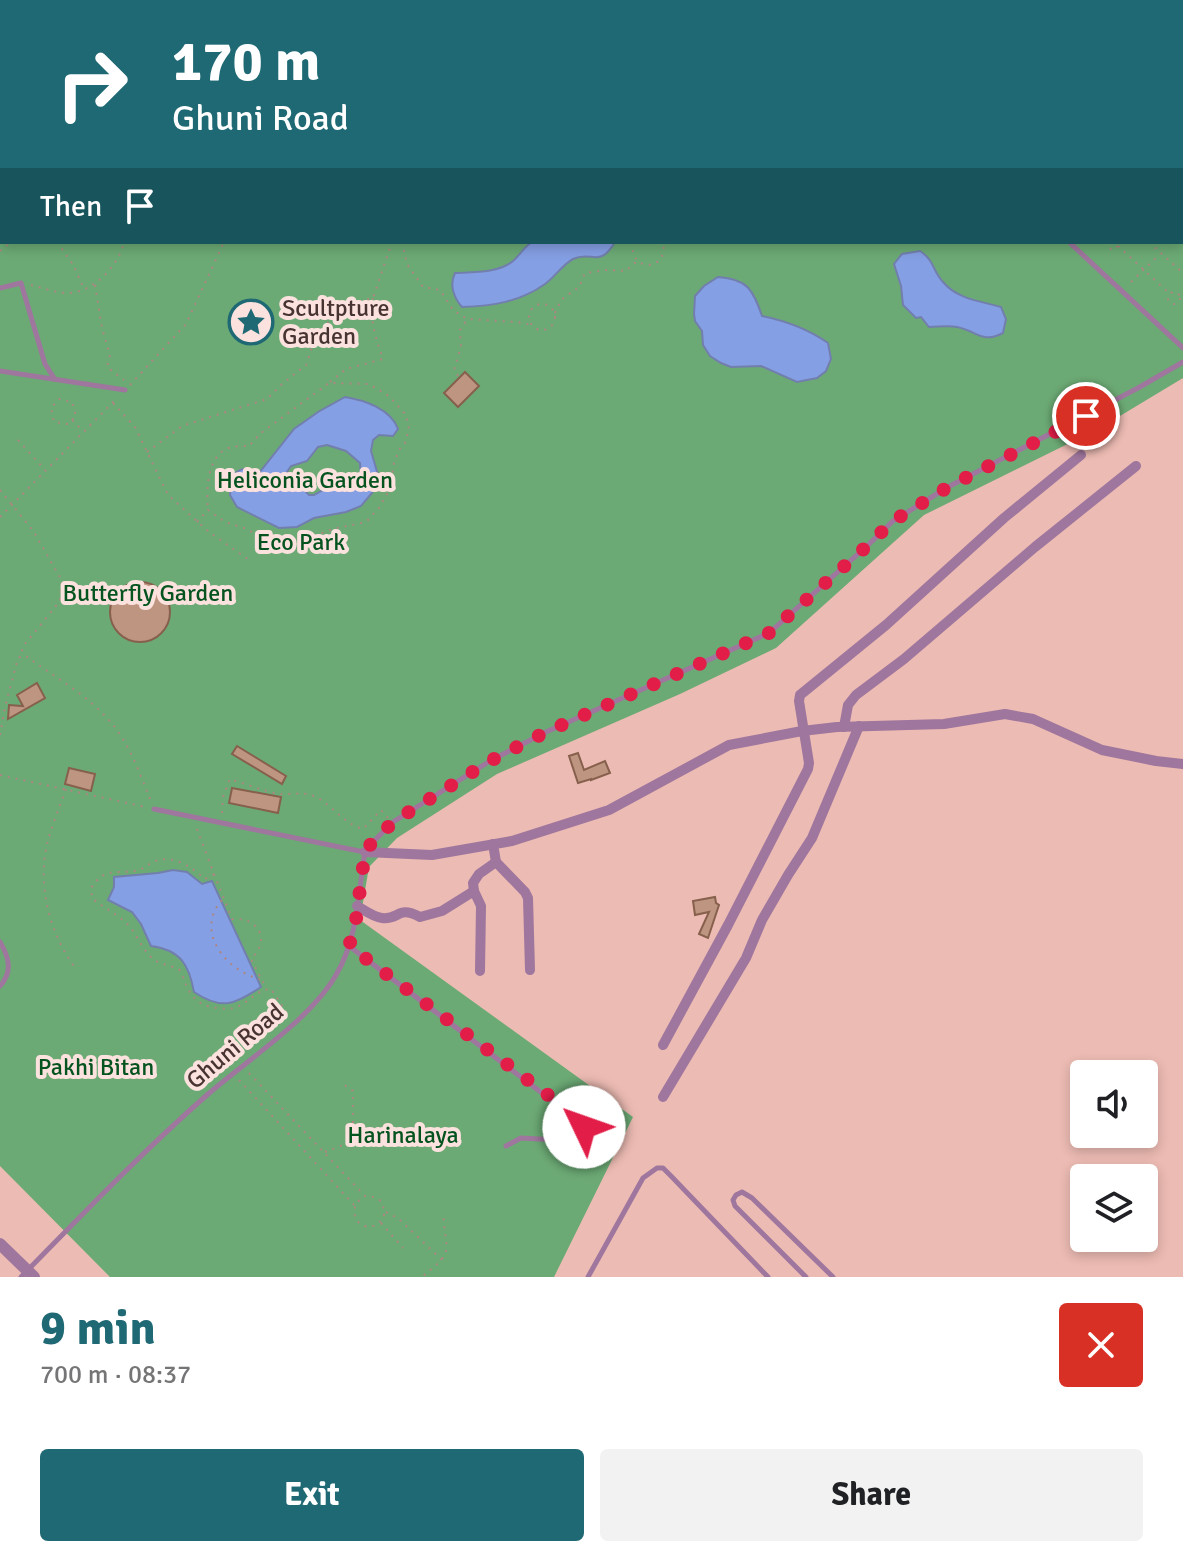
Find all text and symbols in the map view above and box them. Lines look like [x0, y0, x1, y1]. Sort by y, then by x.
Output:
text: 170 m [172, 27, 320, 96]
icon: right [40, 32, 144, 136]
text: Ghuni Road [172, 96, 349, 141]
icon: arrive [118, 184, 162, 228]
text: Then [40, 188, 102, 225]
place label: Scultpture Garden [282, 293, 389, 351]
place icon: Scultpture Garden [227, 298, 275, 346]
pin [1052, 382, 1120, 450]
icon: arrive [1064, 394, 1108, 438]
park label: Heliconia Garden [217, 465, 393, 495]
park label: Eco Park [257, 527, 345, 557]
park label: Butterfly Garden [63, 578, 233, 608]
street label: Ghuni Road [180, 997, 290, 1095]
park label: Pakhi Bitan [38, 1052, 154, 1082]
map controls [1070, 1060, 1158, 1252]
button: sound [1070, 1060, 1158, 1148]
position arrow [542, 1085, 626, 1169]
park label: Harinalaya [347, 1120, 459, 1150]
button: layers [1070, 1164, 1158, 1252]
text: 9 min [40, 1299, 156, 1358]
button: close [1059, 1303, 1143, 1387]
text: 700 m · 08:37 [40, 1359, 191, 1391]
button: Exit [40, 1449, 584, 1541]
button: Share [600, 1449, 1143, 1541]

